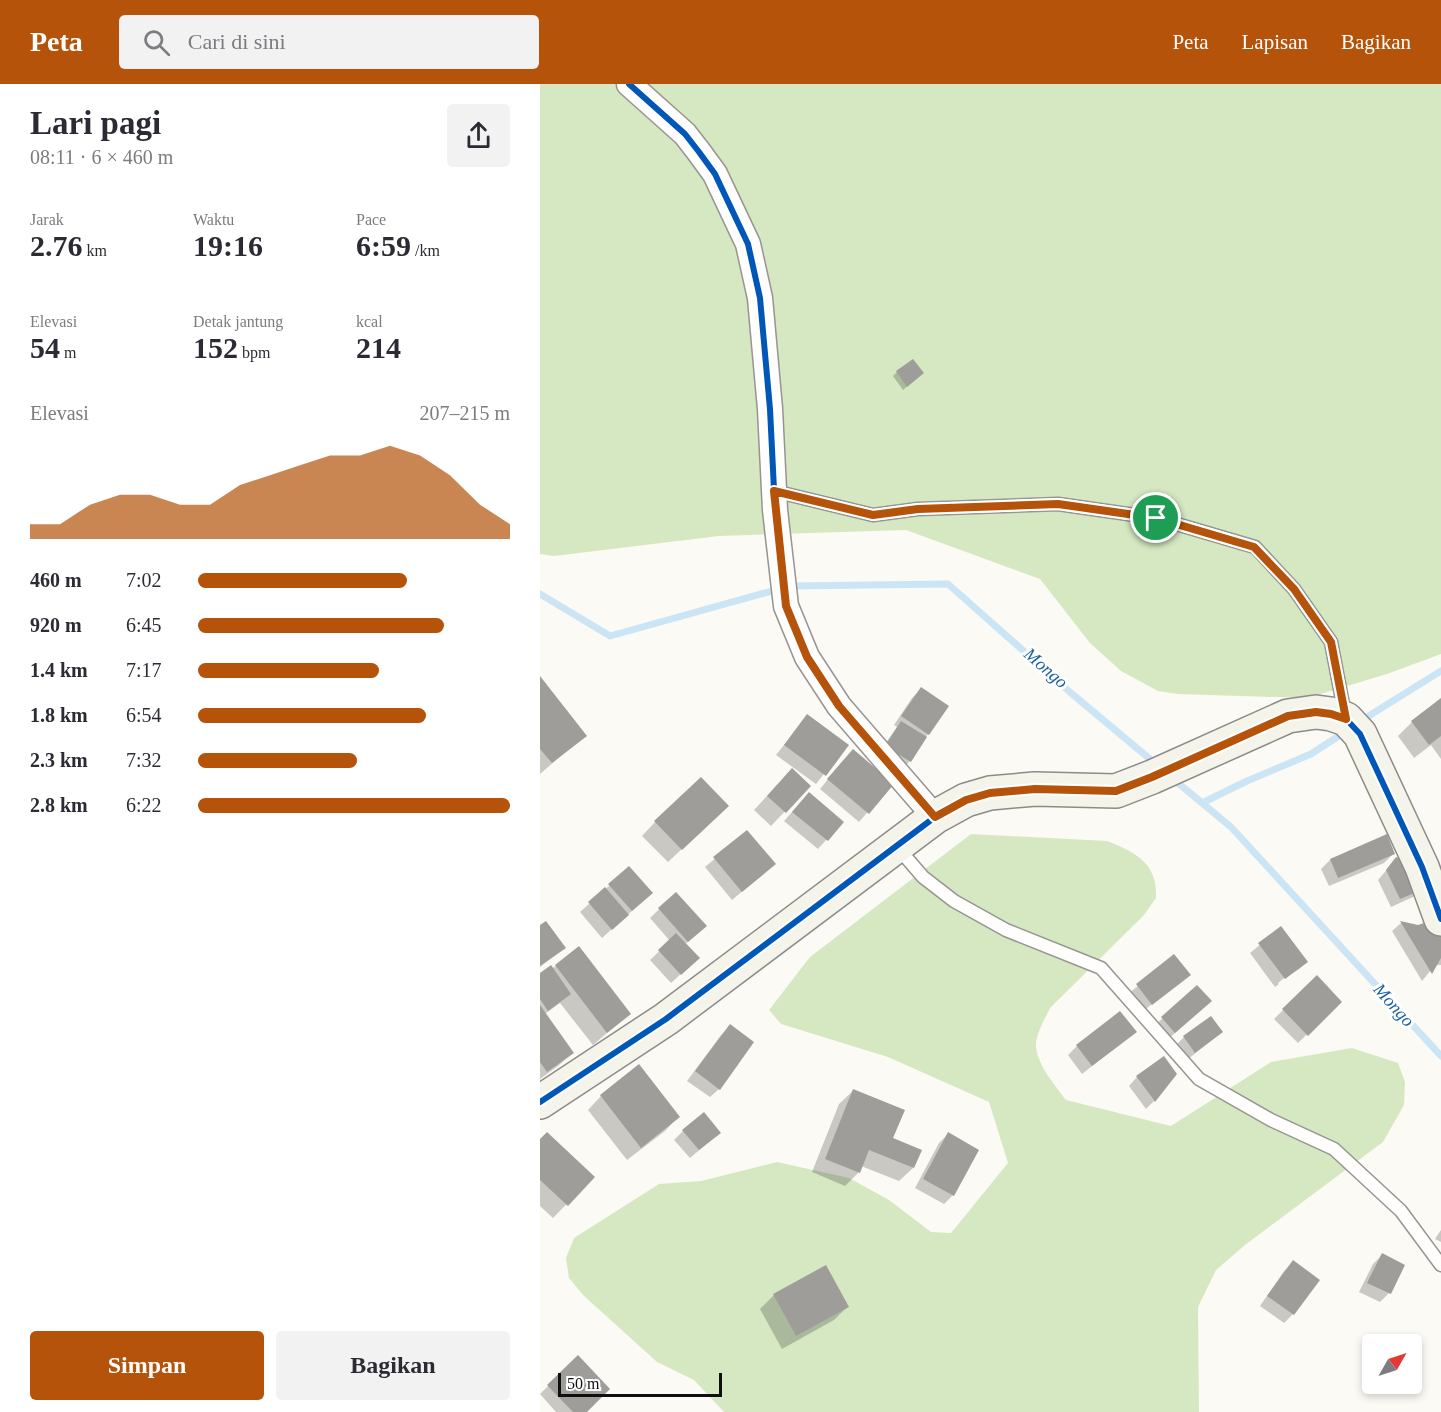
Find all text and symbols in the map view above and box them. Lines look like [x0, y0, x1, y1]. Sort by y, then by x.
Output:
search box [119, 15, 539, 69]
text: Peta [30, 26, 83, 57]
icon: search [140, 26, 173, 59]
text: Cari di sini [188, 29, 286, 54]
text: Peta [1172, 30, 1209, 54]
text: Lapisan [1242, 30, 1308, 54]
text: Bagikan [1341, 30, 1411, 54]
button: share [447, 104, 510, 167]
text: Lari pagi [30, 105, 161, 141]
text: 08:11 · 6 × 460 m [30, 146, 173, 168]
text: Jarak [30, 211, 64, 228]
text: Waktu [193, 211, 234, 228]
text: Pace [356, 211, 386, 228]
text: 2.76 [30, 229, 83, 262]
text: 19:16 [193, 229, 263, 262]
text: 6:59 [356, 229, 411, 262]
text: km [83, 242, 107, 259]
text: /km [411, 242, 440, 259]
text: Elevasi [30, 313, 77, 330]
text: Detak jantung [193, 313, 283, 330]
text: kcal [356, 313, 383, 330]
text: 54 [30, 331, 60, 364]
text: 152 [193, 331, 238, 364]
text: 214 [356, 331, 401, 364]
text: m [60, 344, 76, 361]
text: bpm [238, 344, 270, 361]
text: Elevasi [30, 402, 89, 424]
text: 207–215 m [419, 402, 510, 424]
pin [1130, 492, 1181, 543]
icon: arrive [1139, 501, 1172, 534]
text: 460 m [30, 569, 82, 591]
text: 7:02 [126, 569, 162, 591]
text: 920 m [30, 614, 82, 636]
text: 6:45 [126, 614, 162, 636]
water label: Mongo [1019, 643, 1072, 692]
text: 1.4 km [30, 659, 88, 681]
text: 7:17 [126, 659, 162, 681]
text: 1.8 km [30, 704, 88, 726]
text: 6:54 [126, 704, 162, 726]
text: 2.3 km [30, 749, 88, 771]
text: 7:32 [126, 749, 162, 771]
text: 2.8 km [30, 794, 88, 816]
text: 6:22 [126, 794, 162, 816]
water label: Mongo [1369, 979, 1418, 1031]
button: Simpan [30, 1331, 264, 1400]
button: Bagikan [276, 1331, 510, 1400]
north arrow [1362, 1334, 1422, 1394]
map controls [1362, 1334, 1422, 1394]
scale bar [558, 1370, 722, 1398]
text: 50 m [567, 1375, 599, 1392]

